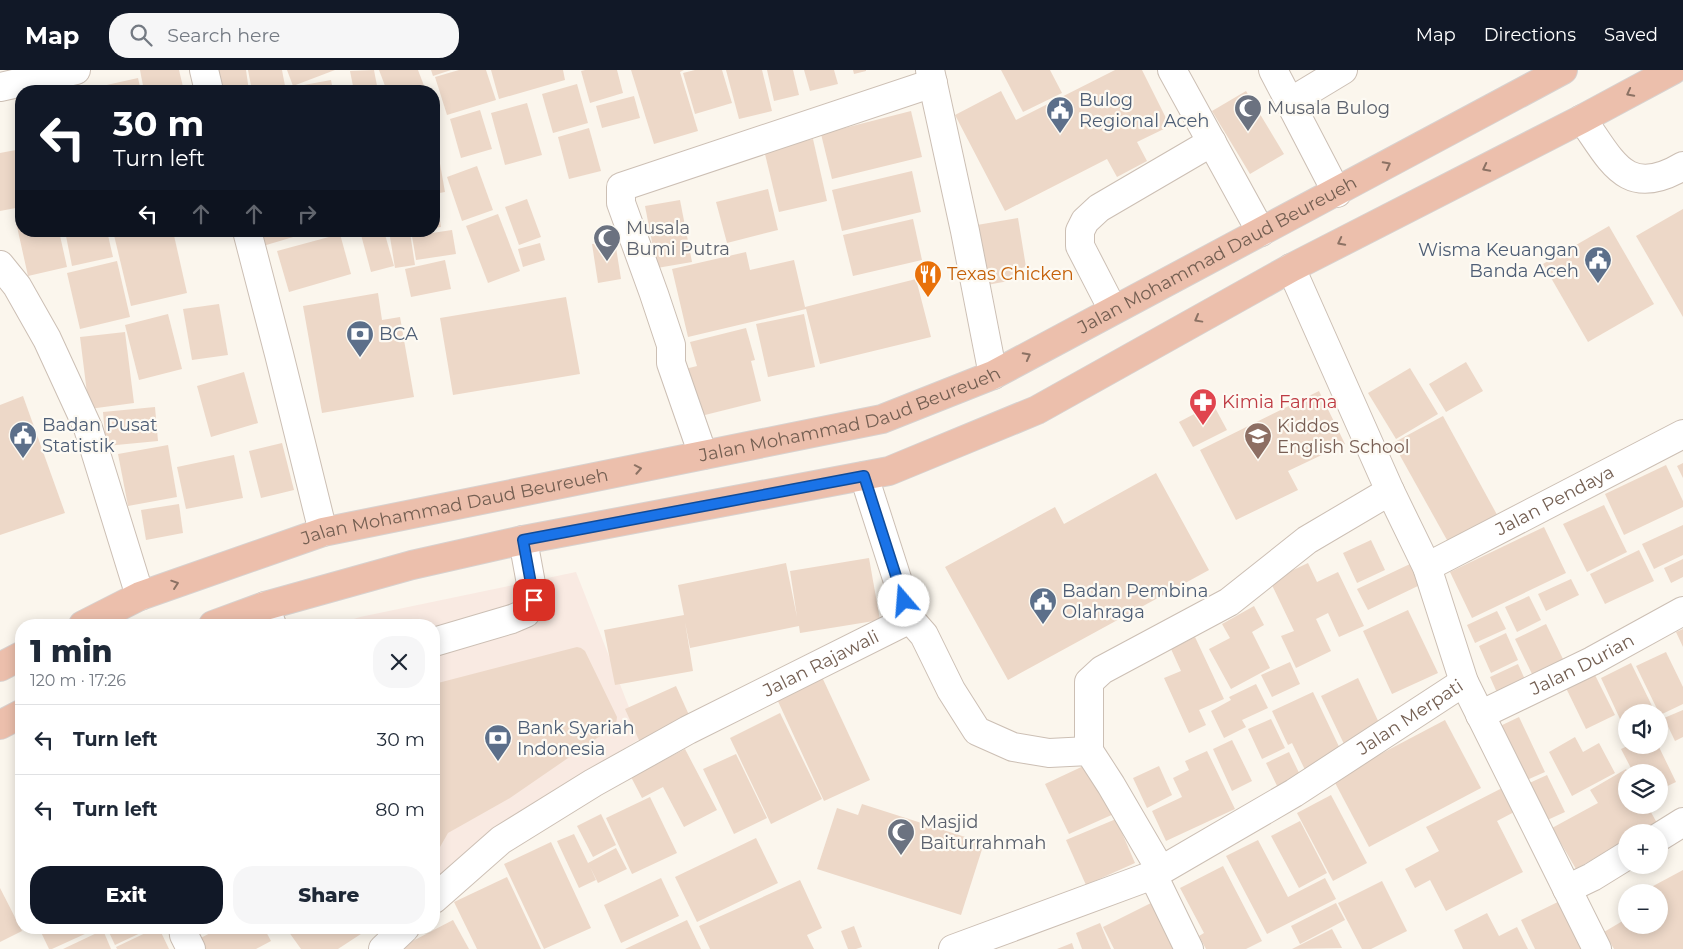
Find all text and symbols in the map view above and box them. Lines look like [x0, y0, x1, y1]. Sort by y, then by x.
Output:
search box [109, 13, 459, 58]
text: Map [25, 21, 79, 50]
icon: search [127, 21, 155, 49]
text: Search here [167, 24, 280, 47]
text: Map [1416, 24, 1456, 46]
text: Directions [1484, 24, 1576, 46]
text: Saved [1604, 24, 1658, 46]
one-way arrow [1626, 87, 1635, 97]
place label: Bulog Regional Aceh [1079, 89, 1210, 132]
mosque icon: Musala Bulog [1233, 93, 1263, 132]
public building icon: Bulog Regional Aceh [1045, 95, 1075, 134]
place label: Musala Bulog [1267, 97, 1390, 119]
text: 30 m [113, 102, 204, 145]
icon: left [30, 105, 95, 170]
text: Turn left [113, 145, 205, 172]
one-way arrow [1382, 162, 1391, 172]
one-way arrow [1482, 162, 1491, 172]
street label: Jalan Mohammad Daud Beureueh [1073, 171, 1361, 339]
icon: left [134, 200, 162, 228]
icon: ahead [187, 200, 215, 228]
icon: ahead [240, 200, 268, 228]
icon: right [293, 200, 321, 228]
place label: Musala Bumi Putra [626, 217, 730, 260]
mosque icon: Musala Bumi Putra [592, 223, 622, 262]
one-way arrow [1337, 236, 1346, 246]
place label: Wisma Keuangan Banda Aceh [1418, 239, 1579, 282]
public building icon: Wisma Keuangan Banda Aceh [1583, 245, 1613, 284]
restaurant icon: Texas Chicken [913, 259, 943, 298]
place label: Texas Chicken [947, 263, 1074, 285]
one-way arrow [1195, 313, 1204, 323]
bank icon: BCA [345, 319, 375, 358]
place label: BCA [379, 323, 418, 345]
one-way arrow [1022, 353, 1031, 363]
street label: Jalan Mohammad Daud Beureueh [696, 362, 1004, 467]
pharmacy icon: Kimia Farma [1188, 387, 1218, 426]
place label: Kimia Farma [1222, 391, 1337, 413]
place label: Badan Pusat Statistik [42, 414, 158, 457]
place label: Kiddos English School [1277, 415, 1410, 458]
public building icon: Badan Pusat Statistik [8, 420, 38, 459]
school or university icon: Kiddos English School [1243, 421, 1273, 460]
street label: Jalan Pendaya [1491, 461, 1618, 541]
street label: Jalan Mohammad Daud Beureueh [297, 464, 610, 550]
one-way arrow [633, 464, 642, 474]
position arrow [877, 574, 929, 626]
pin [513, 579, 555, 621]
one-way arrow [170, 580, 179, 590]
place label: Badan Pembina Olahraga [1062, 580, 1208, 623]
icon: arrive [520, 586, 548, 614]
public building icon: Badan Pembina Olahraga [1028, 586, 1058, 625]
street label: Jalan Rajawali [759, 625, 883, 702]
street label: Jalan Durian [1526, 629, 1638, 701]
text: 1 min [30, 633, 113, 670]
button: close [373, 636, 425, 688]
text: 120 m · 17:26 [30, 671, 126, 690]
street label: Jalan Merpati [1352, 675, 1467, 760]
map controls [1618, 704, 1668, 934]
button: sound [1618, 704, 1668, 754]
place label: Bank Syariah Indonesia [517, 717, 635, 760]
bank icon: Bank Syariah Indonesia [483, 723, 513, 762]
icon: left [30, 726, 58, 754]
text: Turn left [73, 728, 158, 751]
text: 30 m [377, 728, 425, 751]
button: layers [1618, 764, 1668, 814]
icon: left [30, 796, 58, 824]
text: Turn left [73, 798, 158, 821]
text: 80 m [375, 798, 425, 821]
place label: Masjid Baiturrahmah [920, 811, 1047, 854]
mosque icon: Masjid Baiturrahmah [886, 817, 916, 856]
button: + [1618, 824, 1668, 874]
button: Exit [30, 866, 223, 924]
button: Share [233, 866, 425, 924]
button: − [1618, 884, 1668, 934]

